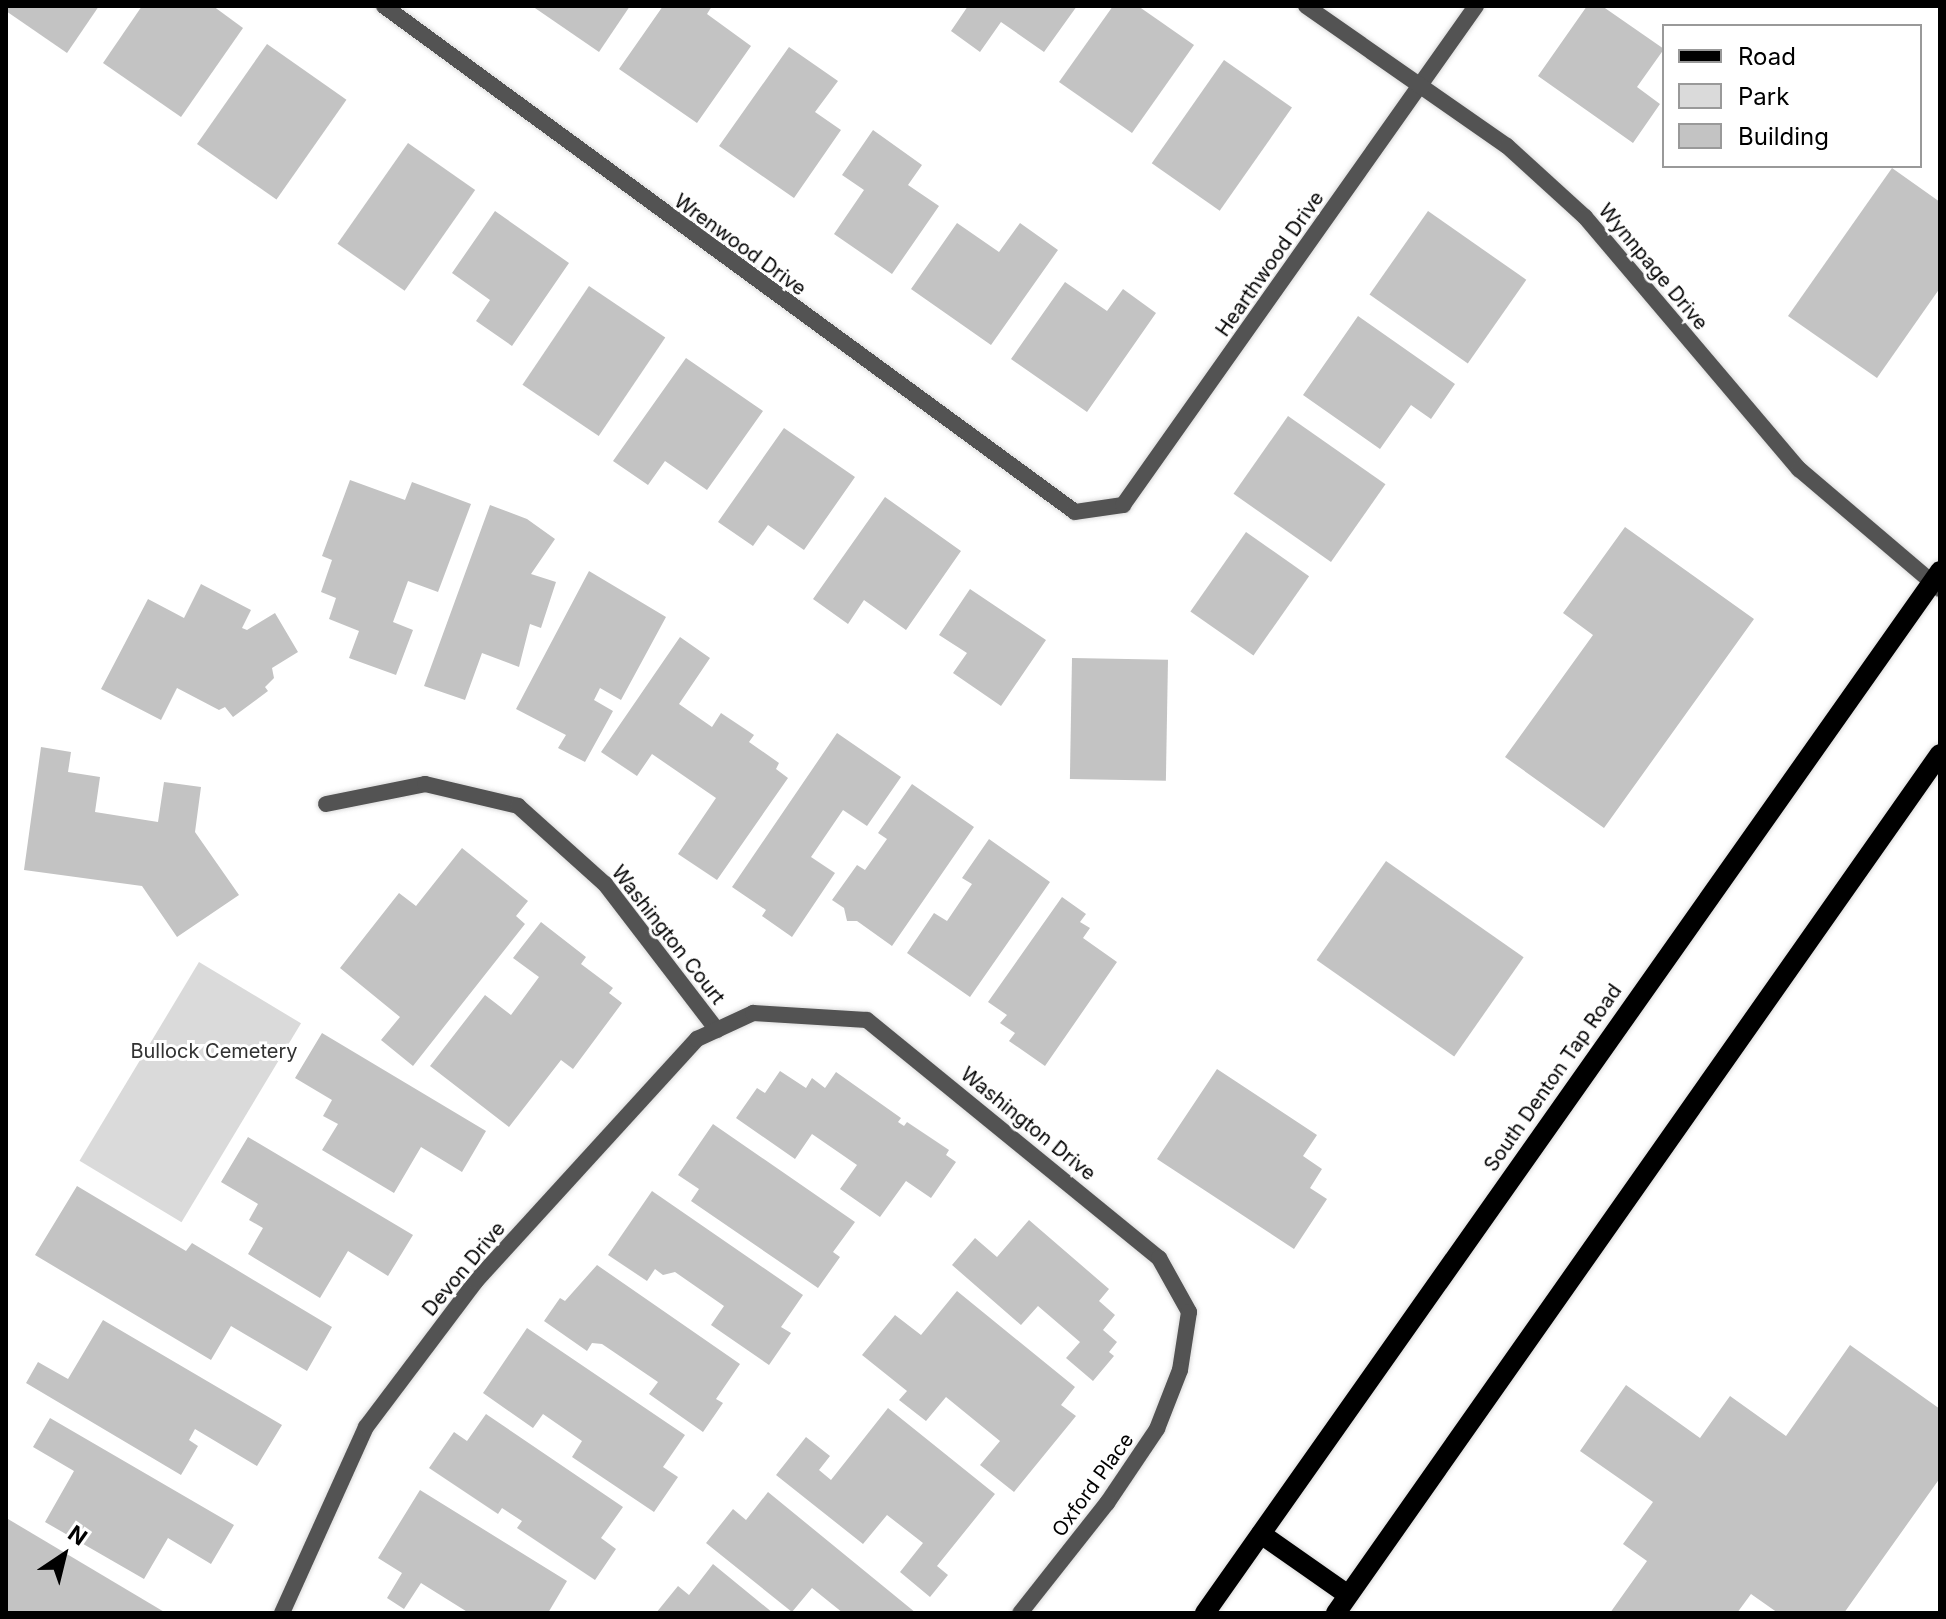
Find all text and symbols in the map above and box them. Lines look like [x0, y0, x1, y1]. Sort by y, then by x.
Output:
legend [1662, 24, 1922, 168]
text: Road [1738, 42, 1796, 71]
text: Park [1738, 82, 1789, 111]
text: Building [1738, 122, 1829, 151]
street label: Hearthwood Drive [1211, 187, 1329, 341]
street label: Wrenwood Drive [669, 189, 811, 301]
street label: Wynnpage Drive [1593, 199, 1713, 335]
street label: Washington Court [606, 861, 730, 1009]
street label: South Denton Tap Road [1479, 980, 1627, 1176]
park label: Bullock Cemetery [130, 1039, 298, 1063]
street label: Washington Drive [956, 1062, 1100, 1186]
street label: Devon Drive [418, 1217, 510, 1321]
street label: Oxford Place [1047, 1428, 1139, 1542]
north arrow [24, 1515, 104, 1595]
text: N [63, 1520, 92, 1551]

